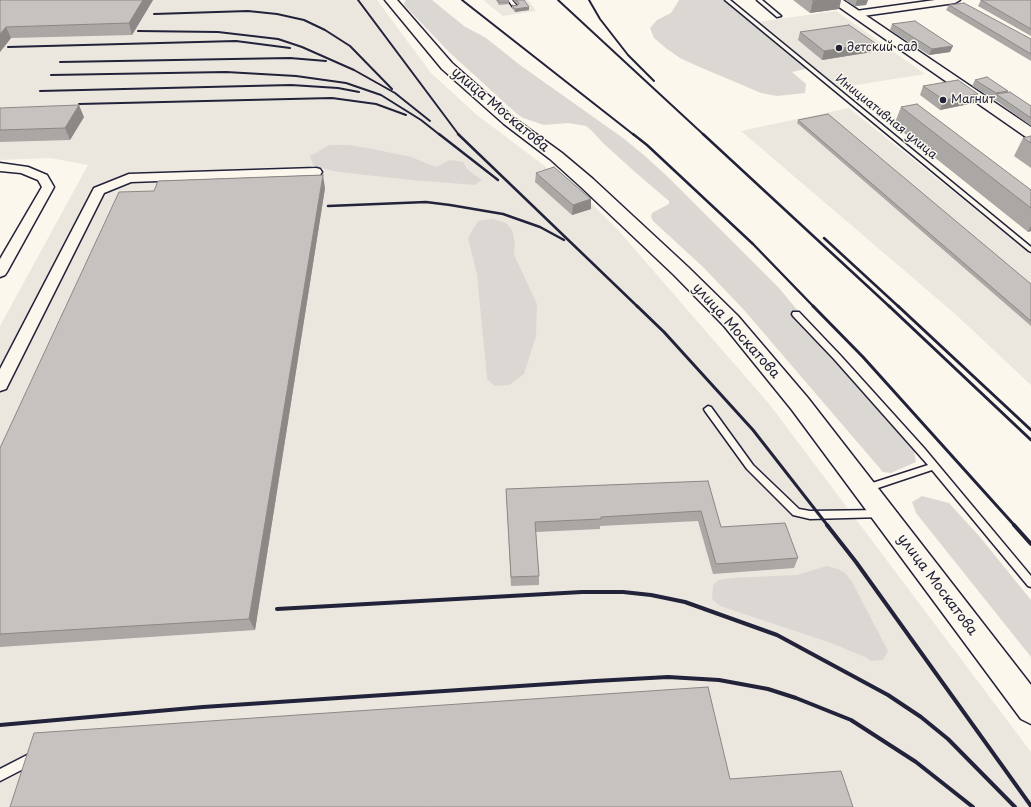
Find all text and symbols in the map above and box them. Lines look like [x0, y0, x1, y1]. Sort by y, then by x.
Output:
place label: детский сад [847, 41, 918, 55]
marker: детский сад [834, 43, 844, 53]
street label: улица Москатова [448, 64, 552, 156]
street label: Инициативная улица [832, 72, 940, 162]
place label: Магнит [951, 93, 995, 107]
marker: Магнит [938, 95, 948, 105]
street label: улица Москатова [689, 280, 783, 382]
street label: улица Москатова [893, 531, 981, 639]

